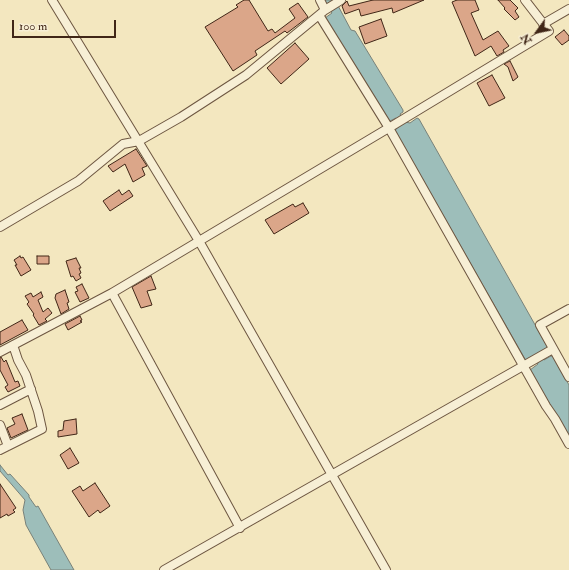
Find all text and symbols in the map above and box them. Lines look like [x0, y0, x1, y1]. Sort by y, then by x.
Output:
scale bar [14, 12, 118, 38]
north arrow [517, 12, 557, 52]
text: 100 m [19, 19, 47, 34]
text: N [518, 31, 535, 46]

